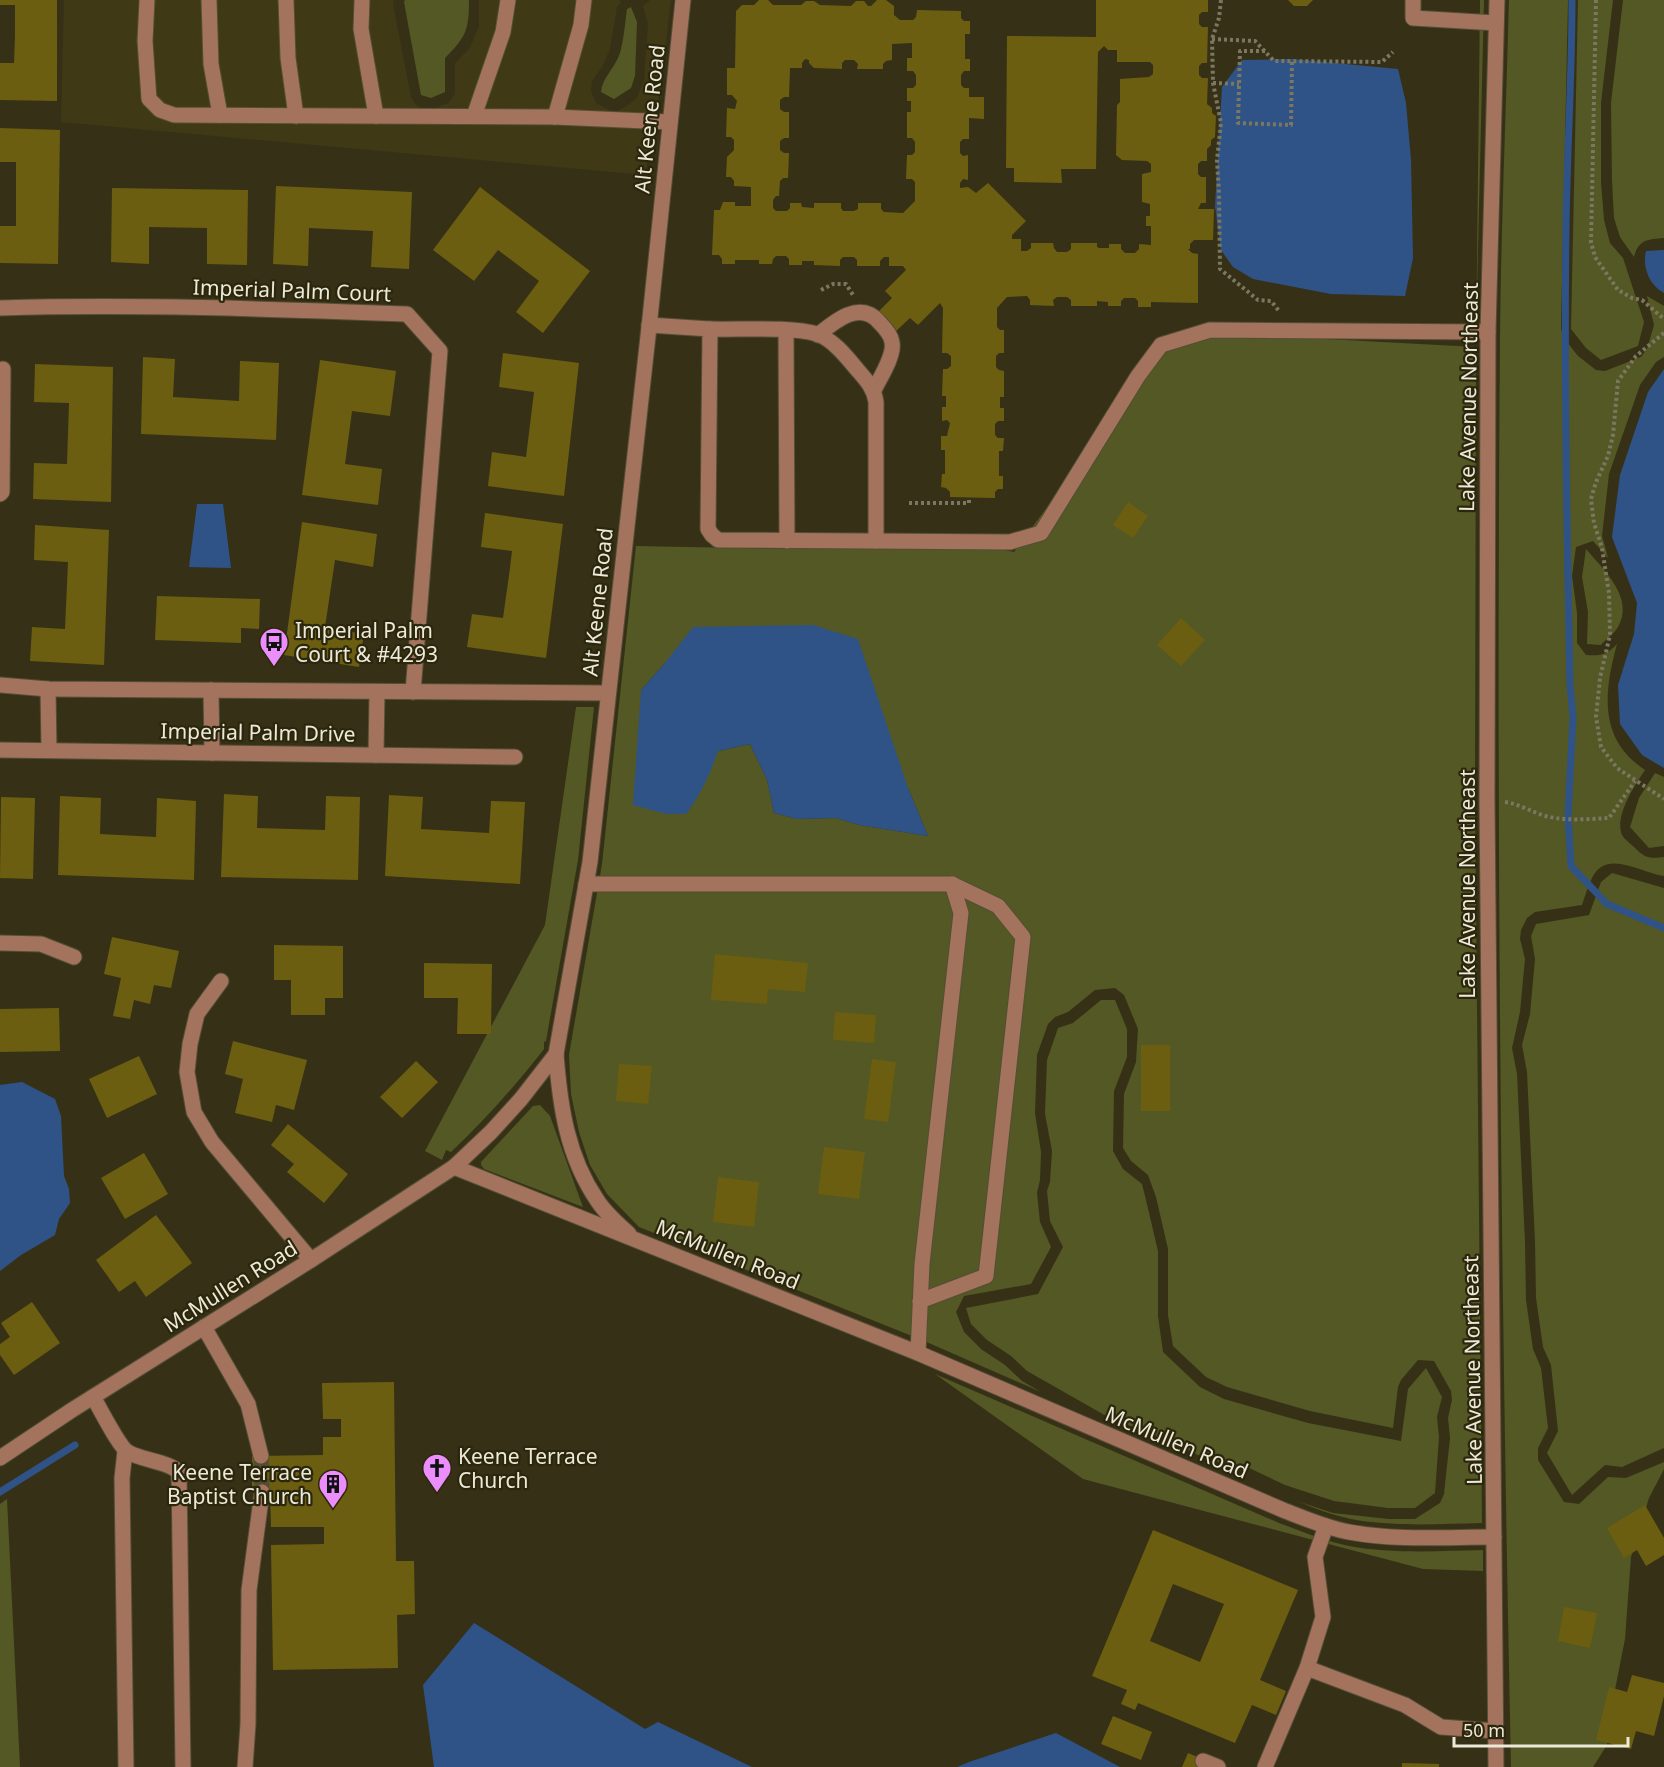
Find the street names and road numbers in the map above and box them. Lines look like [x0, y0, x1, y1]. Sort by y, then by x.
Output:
street label: Alt Keene Road [627, 43, 671, 195]
street label: Imperial Palm Court [192, 273, 392, 307]
street label: Lake Avenue Northeast [1452, 282, 1484, 512]
street label: Alt Keene Road [575, 526, 619, 678]
street label: Imperial Palm Drive [160, 716, 356, 748]
street label: Lake Avenue Northeast [1453, 769, 1481, 999]
street label: McMullen Road [652, 1212, 804, 1296]
street label: McMullen Road [158, 1234, 302, 1338]
street label: Lake Avenue Northeast [1456, 1255, 1488, 1485]
street label: McMullen Road [1101, 1399, 1253, 1485]

